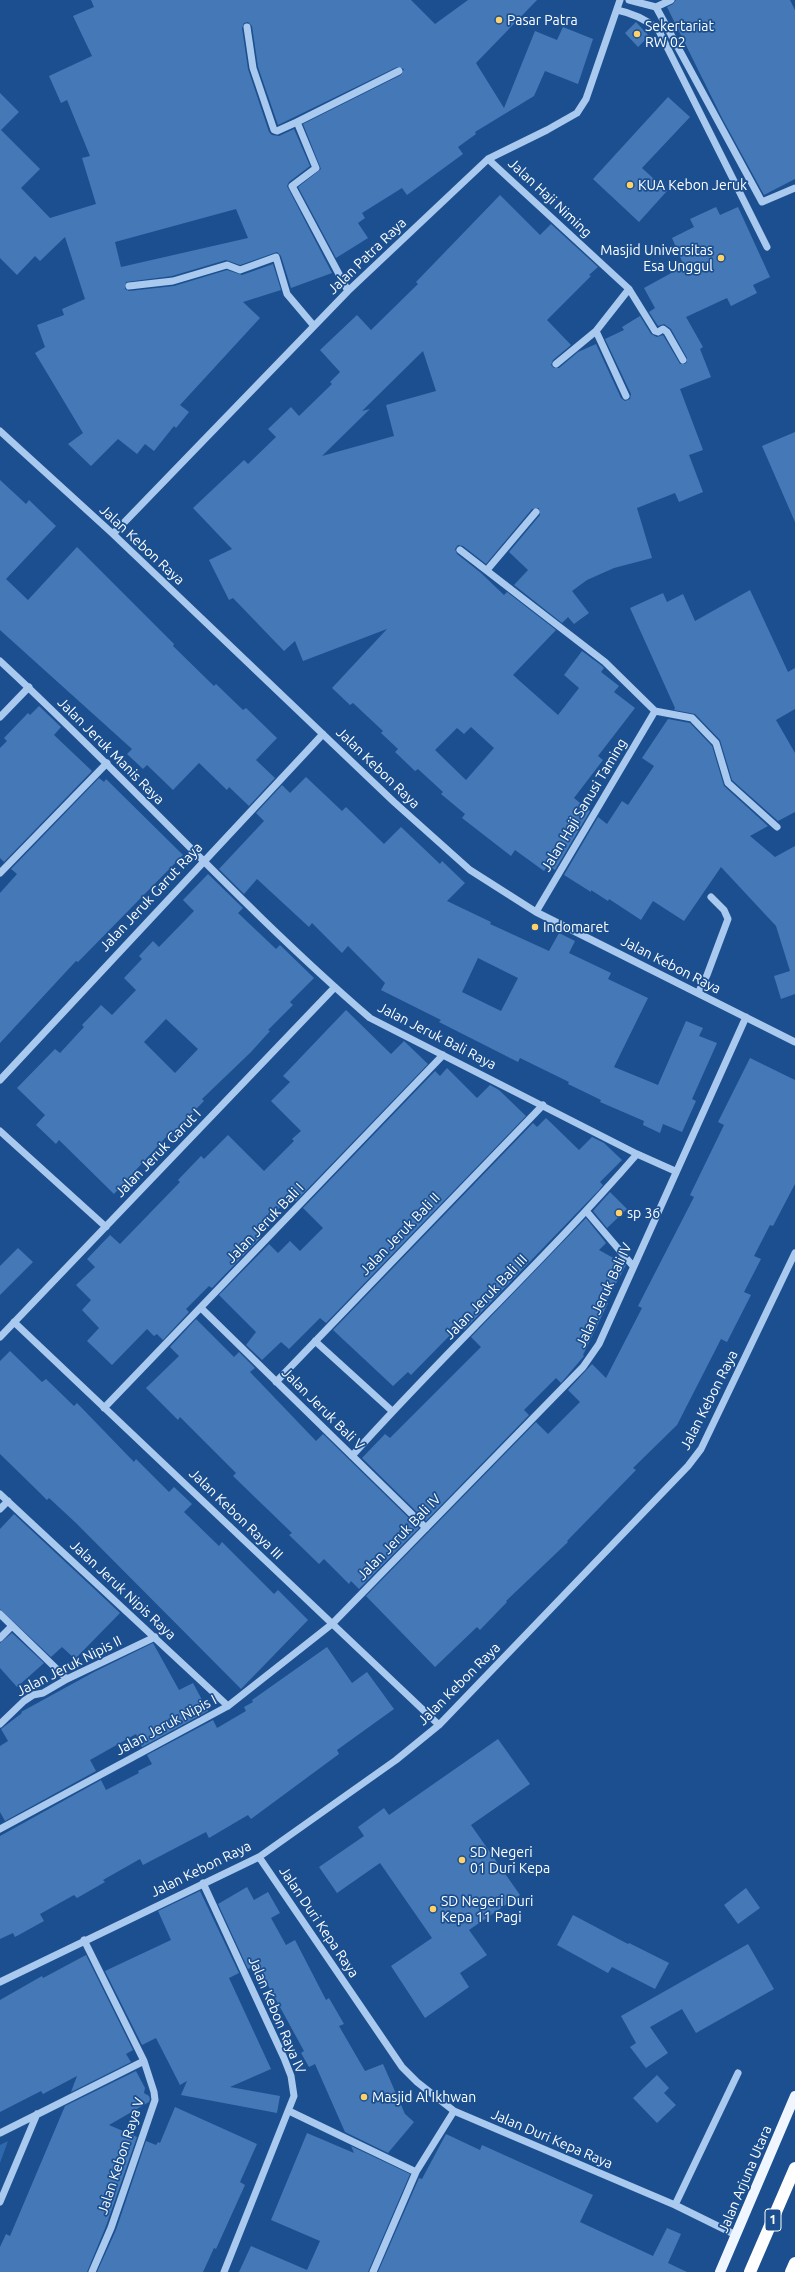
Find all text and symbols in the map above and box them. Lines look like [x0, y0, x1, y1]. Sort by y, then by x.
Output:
place label: Pasar Patra [507, 12, 578, 28]
marker: Pasar Patra [494, 15, 504, 25]
place label: Sekertariat RW 02 [645, 18, 714, 50]
marker: Sekertariat RW 02 [632, 29, 642, 39]
street label: Jalan Haji Niming [505, 155, 595, 241]
place label: KUA Kebon Jeruk [638, 177, 747, 193]
marker: KUA Kebon Jeruk [625, 180, 635, 190]
street label: Jalan Patra Raya [324, 214, 410, 298]
place label: Masjid Universitas Esa Unggul [600, 242, 713, 274]
marker: Masjid Universitas Esa Unggul [716, 253, 726, 263]
street label: Jalan Kebon Raya [96, 501, 188, 589]
street label: Jalan Jeruk Manis Raya [54, 694, 168, 808]
street label: Jalan Kebon Raya [333, 724, 423, 812]
street label: Jalan Haji Sanusi Taming [538, 735, 630, 875]
street label: Jalan Jeruk Garut Raya [96, 839, 206, 955]
place label: Indomaret [543, 919, 609, 935]
marker: Indomaret [530, 922, 540, 932]
street label: Jalan Kebon Raya [618, 933, 724, 997]
street label: Jalan Jeruk Bali Raya [375, 999, 499, 1073]
street label: Jalan Jeruk Garut I [112, 1105, 204, 1201]
street label: Jalan Jeruk Bali I [223, 1180, 307, 1266]
street label: Jalan Jeruk Bali II [356, 1189, 444, 1279]
place label: sp 36 [627, 1205, 660, 1221]
marker: sp 36 [614, 1208, 624, 1218]
street label: Jalan Jeruk Bali IV [572, 1240, 636, 1350]
street label: Jalan Jeruk Bali III [441, 1251, 531, 1343]
street label: Jalan Kebon Raya [677, 1347, 741, 1453]
street label: Jalan Jeruk Bali V [278, 1364, 368, 1454]
street label: Jalan Kebon Raya III [186, 1465, 286, 1563]
street label: Jalan Jeruk Bali IV [354, 1490, 444, 1584]
street label: Jalan Jeruk Nipis Raya [67, 1537, 179, 1643]
street label: Jalan Jeruk Nipis II [14, 1632, 124, 1700]
street label: Jalan Kebon Raya [414, 1639, 504, 1729]
street label: Jalan Jeruk Nipis I [113, 1691, 219, 1759]
street label: Jalan Kebon Raya [148, 1837, 254, 1901]
place label: SD Negeri 01 Duri Kepa [470, 1844, 550, 1876]
marker: SD Negeri 01 Duri Kepa [457, 1855, 467, 1865]
street label: Jalan Duri Kepa Raya [276, 1863, 362, 1981]
place label: SD Negeri Duri Kepa 11 Pagi [441, 1893, 533, 1926]
marker: SD Negeri Duri Kepa 11 Pagi [428, 1904, 438, 1914]
street label: Jalan Kebon Raya IV [245, 1954, 309, 2076]
place label: Masjid Al Ikhwan [372, 2089, 476, 2105]
marker: Masjid Al Ikhwan [359, 2092, 369, 2102]
street label: Jalan Kebon Raya V [94, 2096, 148, 2216]
street label: Jalan Duri Kepa Raya [489, 2106, 615, 2172]
street label: Jalan Arjuna Utara [715, 2123, 775, 2235]
road number: 1 [765, 2209, 781, 2231]

